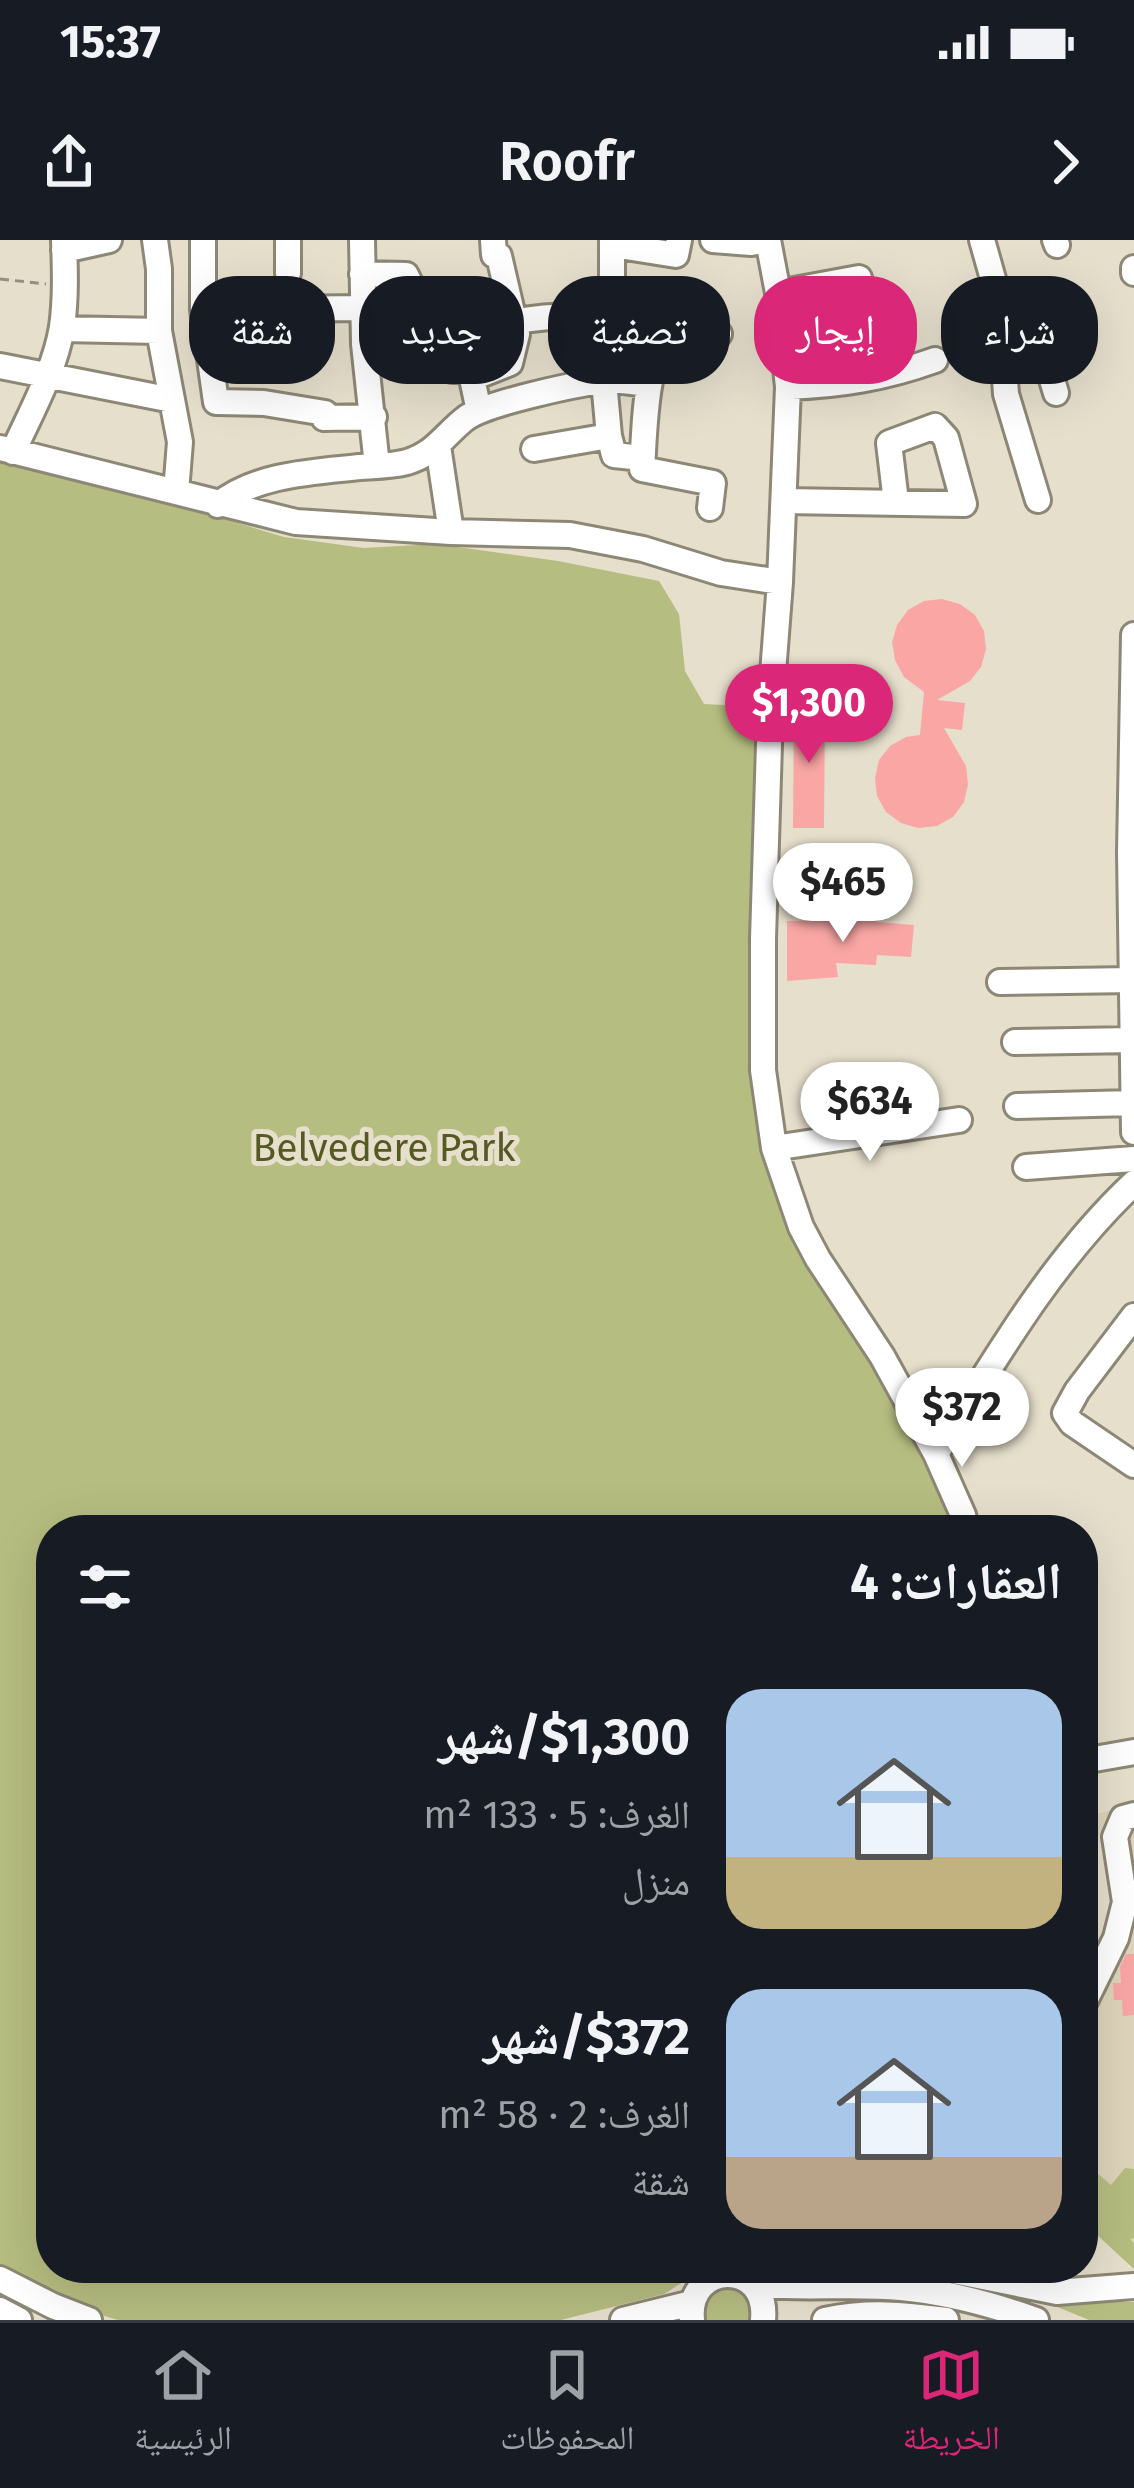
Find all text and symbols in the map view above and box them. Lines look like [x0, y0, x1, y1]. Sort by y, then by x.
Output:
text: 15:37 [60, 15, 161, 69]
icon: share [36, 129, 102, 195]
icon: forward [1032, 129, 1098, 195]
text: Roofr [499, 130, 635, 194]
chip: شقة [189, 276, 335, 384]
chip: جديد [359, 276, 524, 384]
chip: تصفية [548, 276, 730, 384]
chip: إيجار [754, 276, 917, 384]
chip: شراء [941, 276, 1098, 384]
pin: $1,300 [711, 664, 907, 766]
text: $1,300 [752, 680, 866, 726]
pin: $465 [772, 843, 914, 945]
text: $465 [800, 859, 886, 905]
pin: $634 [799, 1062, 941, 1164]
text: $634 [827, 1078, 913, 1124]
park label: Belvedere Park [252, 1125, 516, 1171]
pin: $372 [891, 1368, 1033, 1470]
text: $372 [922, 1384, 1002, 1430]
text: العقارات: 4 [850, 1551, 1062, 1613]
icon: filters [72, 1554, 138, 1620]
text: $1,300/شهر [438, 1706, 690, 1768]
icon: home [822, 1737, 966, 1881]
text: الغرف: 5 · 133 m² [423, 1792, 690, 1838]
text: منزل [622, 1859, 690, 1905]
text: $372/شهر [483, 2006, 690, 2068]
icon: home [822, 2037, 966, 2181]
text: الغرف: 2 · 58 m² [438, 2092, 690, 2138]
text: شقة [632, 2159, 690, 2205]
tab: الرئيسية [134, 2342, 232, 2470]
tab: المحفوظات [500, 2342, 634, 2470]
tab: الخريطة [903, 2342, 1000, 2470]

